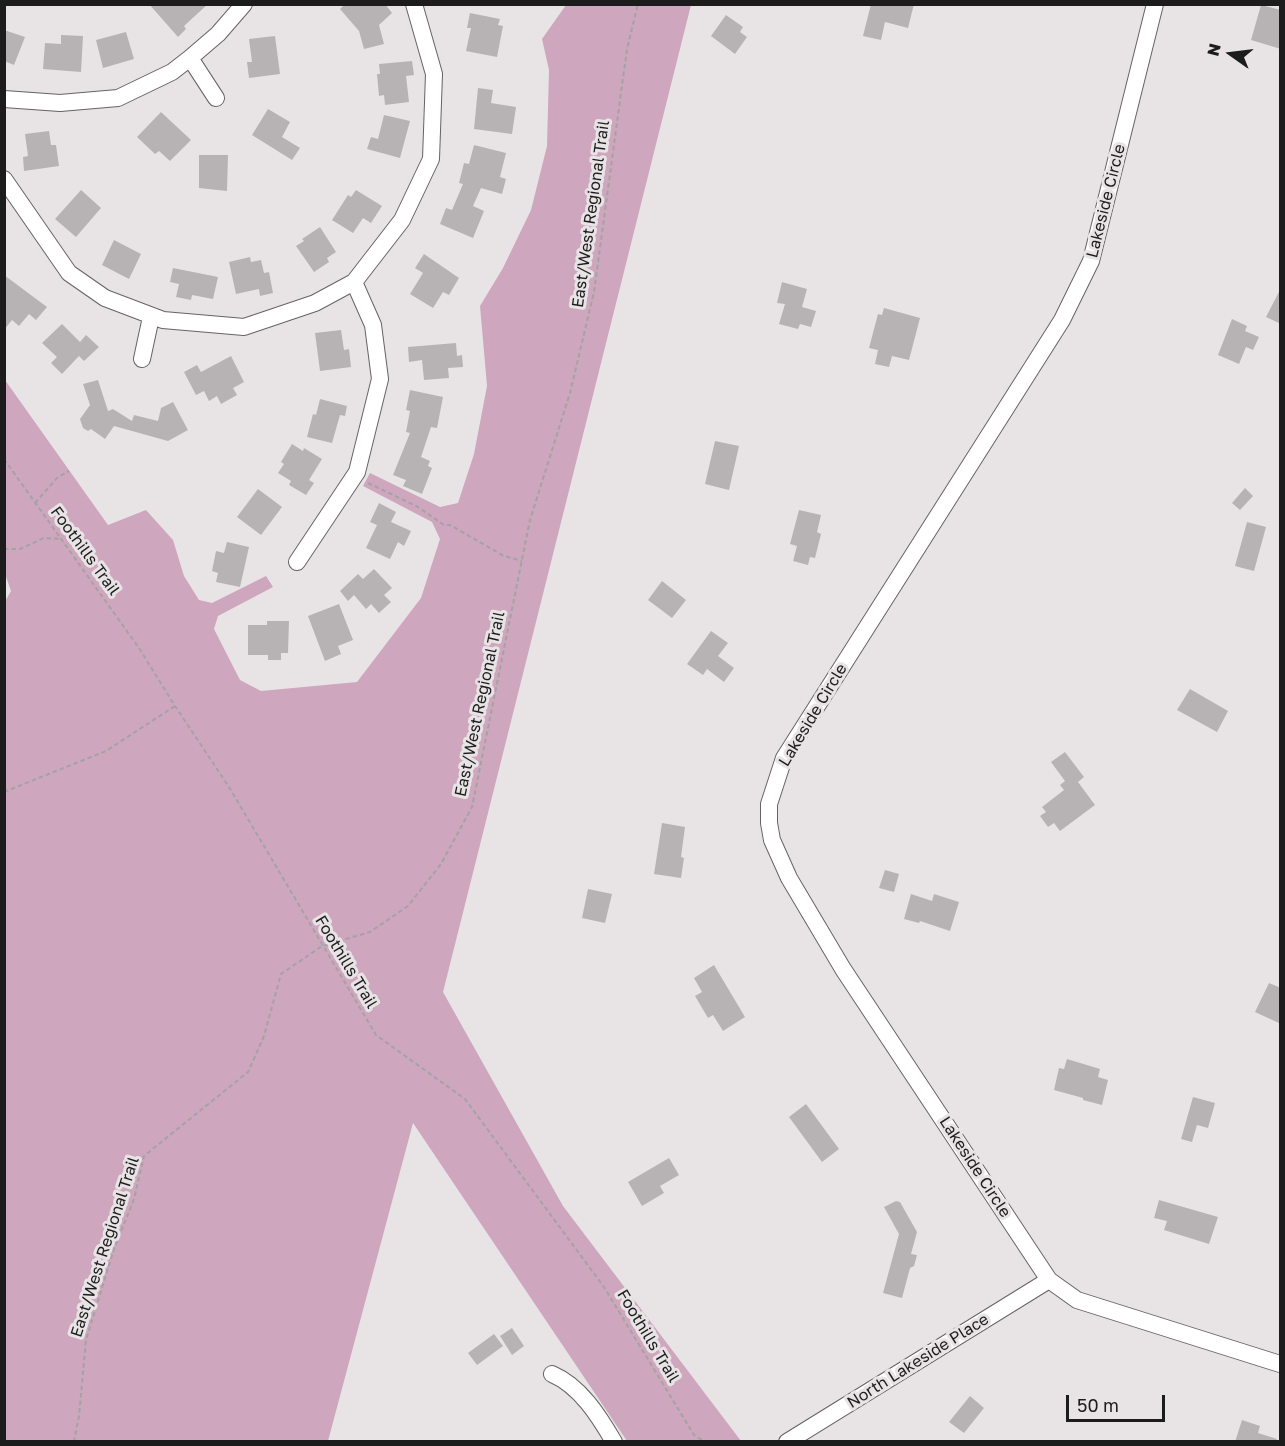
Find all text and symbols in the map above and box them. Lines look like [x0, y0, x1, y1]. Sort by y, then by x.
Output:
north arrow [1201, 24, 1261, 84]
text: N [1202, 41, 1225, 58]
street label: East/West Regional Trail [568, 119, 614, 309]
street label: Lakeside Circle [1083, 142, 1129, 260]
street label: Foothills Trail [46, 503, 124, 599]
street label: East/West Regional Trail [451, 610, 509, 798]
street label: Lakeside Circle [775, 660, 851, 770]
street label: Foothills Trail [311, 912, 381, 1012]
street label: Lakeside Circle [935, 1113, 1015, 1221]
street label: East/West Regional Trail [67, 1154, 143, 1340]
street label: Foothills Trail [613, 1286, 683, 1386]
street label: North Lakeside Place [844, 1310, 992, 1412]
scale bar [1069, 1383, 1168, 1421]
text: 50 m [1077, 1394, 1119, 1416]

